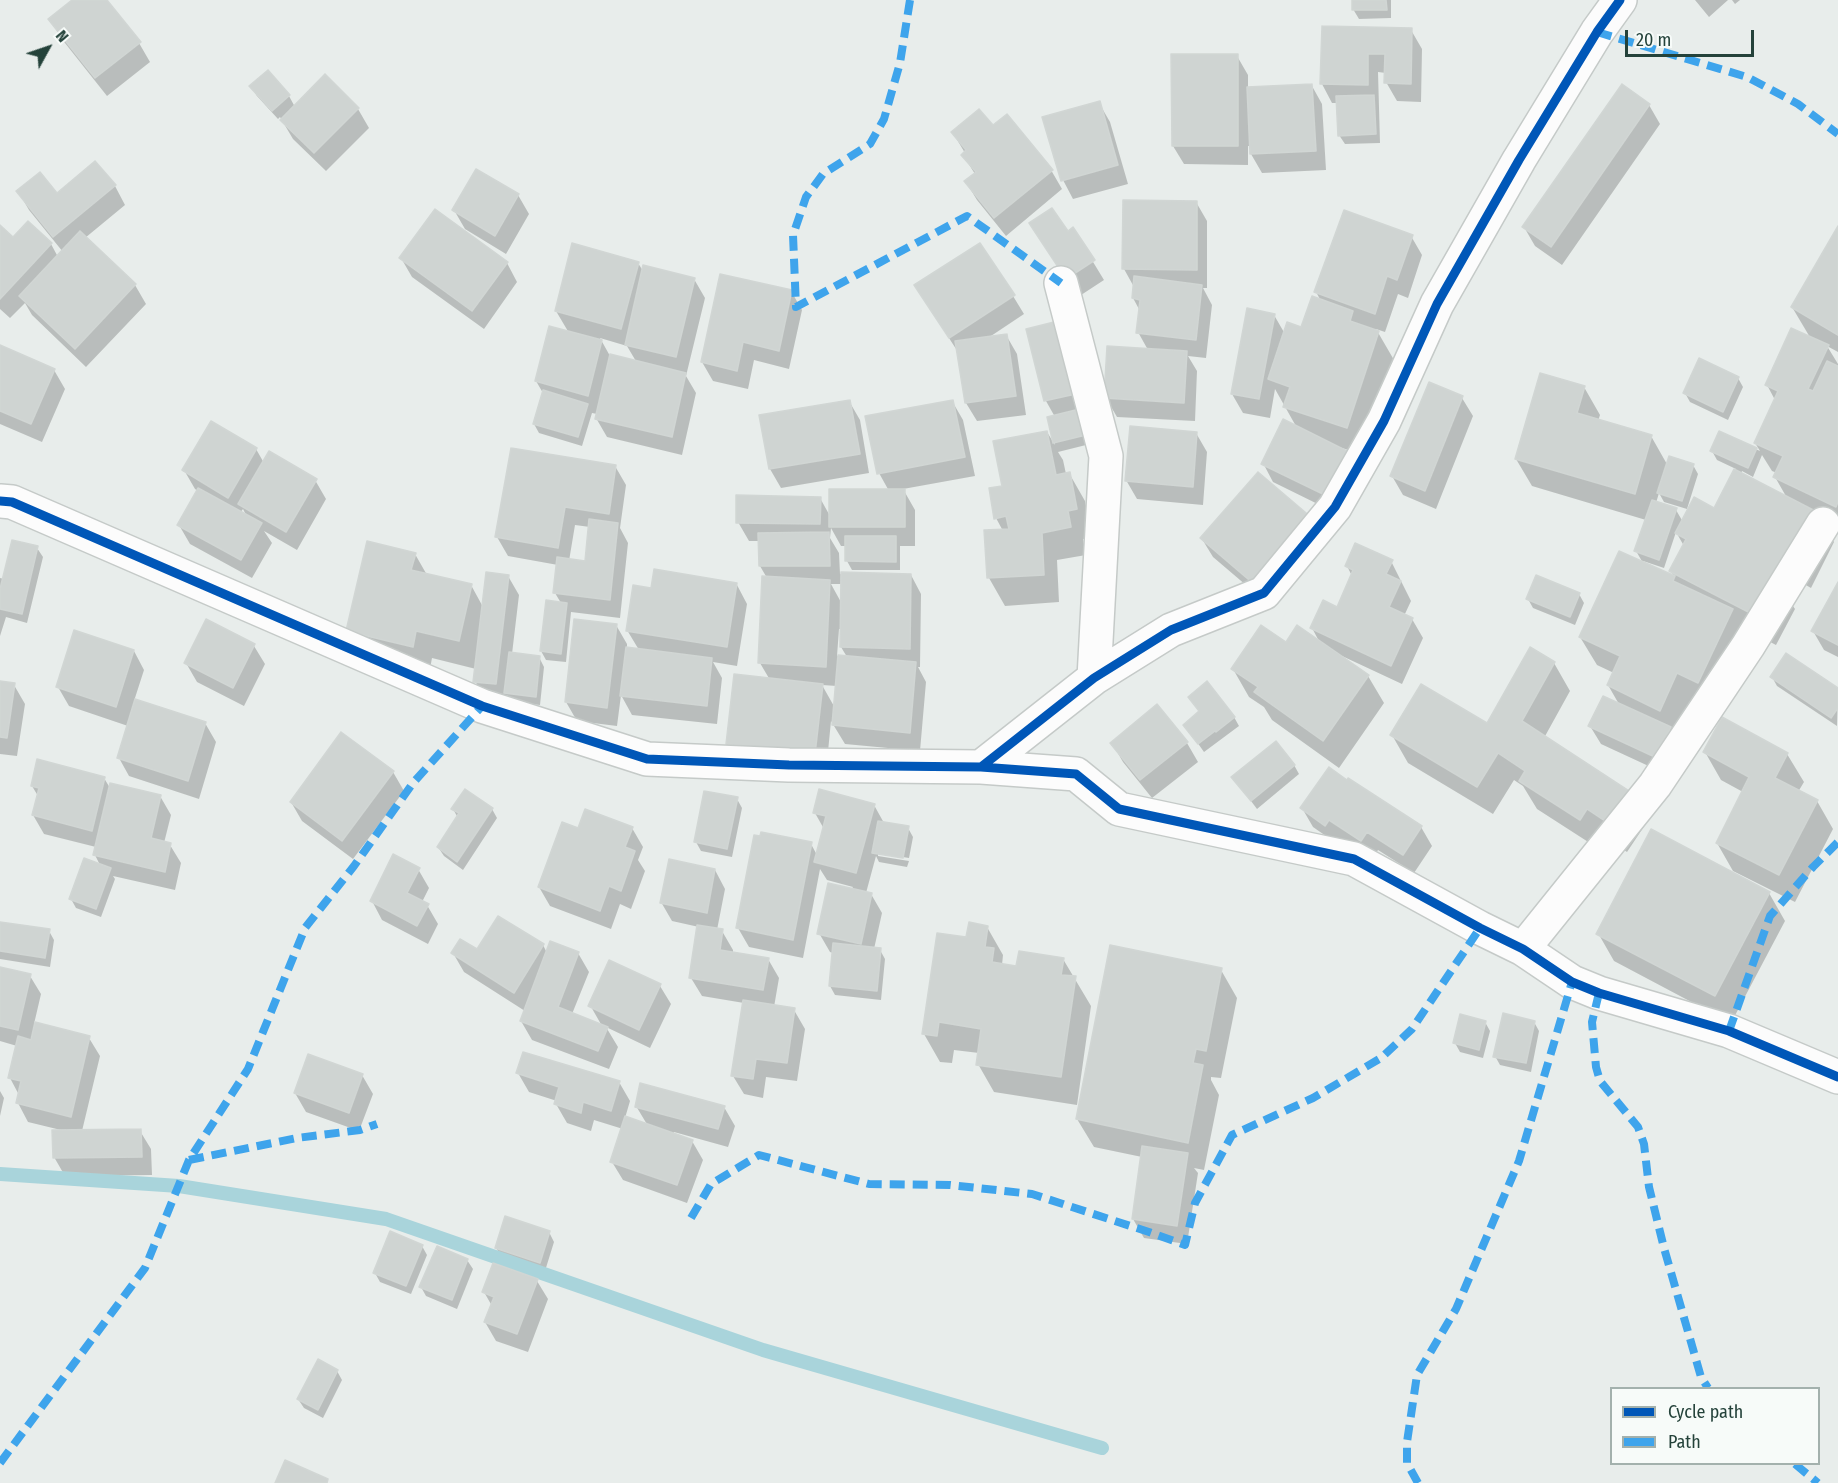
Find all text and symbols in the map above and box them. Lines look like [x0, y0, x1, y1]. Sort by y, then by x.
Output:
north arrow [18, 18, 78, 78]
scale bar [1628, 18, 1757, 56]
text: N [52, 26, 73, 46]
text: 20 m [1636, 29, 1671, 51]
legend [1610, 1387, 1820, 1465]
text: Cycle path [1668, 1401, 1743, 1423]
text: Path [1668, 1431, 1701, 1453]

